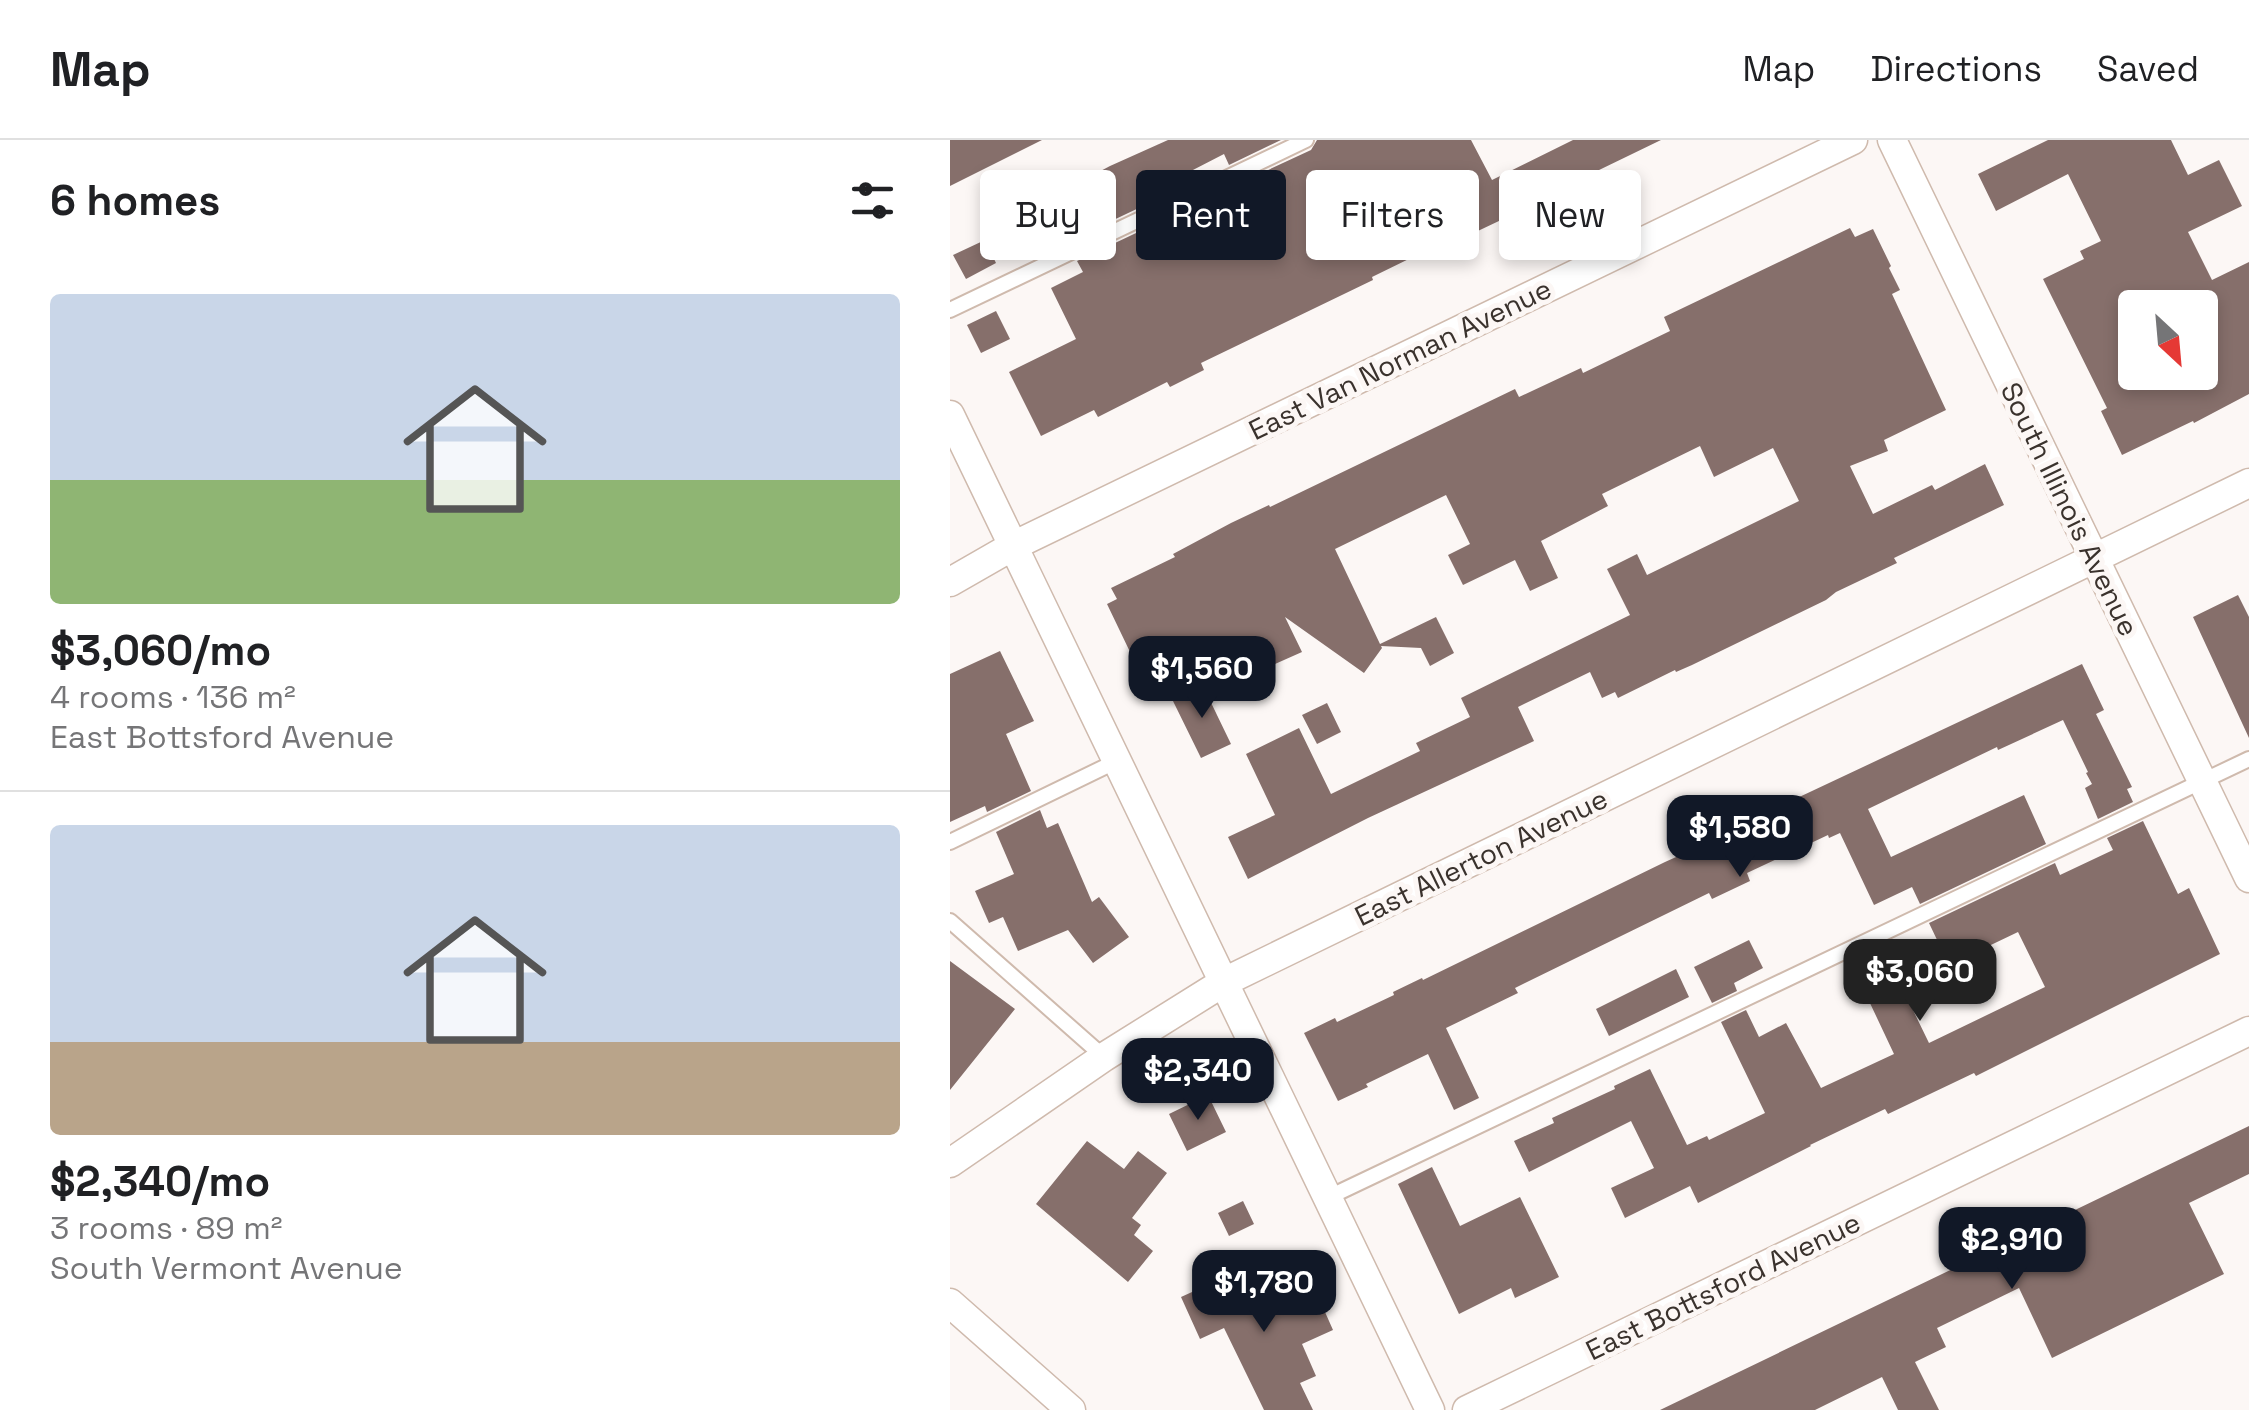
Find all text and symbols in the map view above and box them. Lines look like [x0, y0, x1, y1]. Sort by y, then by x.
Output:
text: Map [50, 39, 151, 100]
text: Map [1742, 47, 1815, 91]
text: Directions [1870, 47, 2042, 91]
text: Saved [2097, 47, 2199, 91]
chip: Buy [980, 170, 1116, 260]
chip: Rent [1136, 170, 1286, 260]
chip: Filters [1306, 170, 1479, 260]
chip: New [1499, 170, 1641, 260]
icon: filters [845, 173, 900, 228]
text: 6 homes [50, 174, 220, 227]
street label: East Van Norman Avenue [1243, 270, 1557, 448]
north arrow [2118, 290, 2218, 390]
map controls [2118, 290, 2218, 390]
icon: home [385, 359, 565, 539]
street label: South Illinois Avenue [1993, 376, 2147, 642]
text: $3,060/mo [50, 624, 271, 677]
pin: $1,560 [1121, 636, 1283, 721]
text: $1,560 [1151, 648, 1253, 688]
text: 4 rooms · 136 m² [50, 677, 296, 717]
text: East Bottsford Avenue [50, 717, 394, 757]
street label: East Allerton Avenue [1349, 780, 1613, 934]
pin: $1,580 [1659, 795, 1821, 880]
text: $1,580 [1689, 807, 1791, 847]
icon: home [385, 890, 565, 1070]
pin: $3,060 [1839, 939, 2001, 1024]
text: $3,060 [1865, 951, 1975, 991]
pin: $2,340 [1117, 1038, 1279, 1123]
text: $2,340 [1144, 1050, 1252, 1090]
text: $2,340/mo [50, 1155, 270, 1208]
street label: East Bottsford Avenue [1580, 1204, 1866, 1368]
pin: $2,910 [1931, 1207, 2093, 1292]
text: 3 rooms · 89 m² [50, 1208, 282, 1248]
text: $2,910 [1961, 1219, 2063, 1259]
text: South Vermont Avenue [50, 1248, 403, 1288]
pin: $1,780 [1183, 1250, 1345, 1335]
text: $1,780 [1214, 1262, 1314, 1302]

